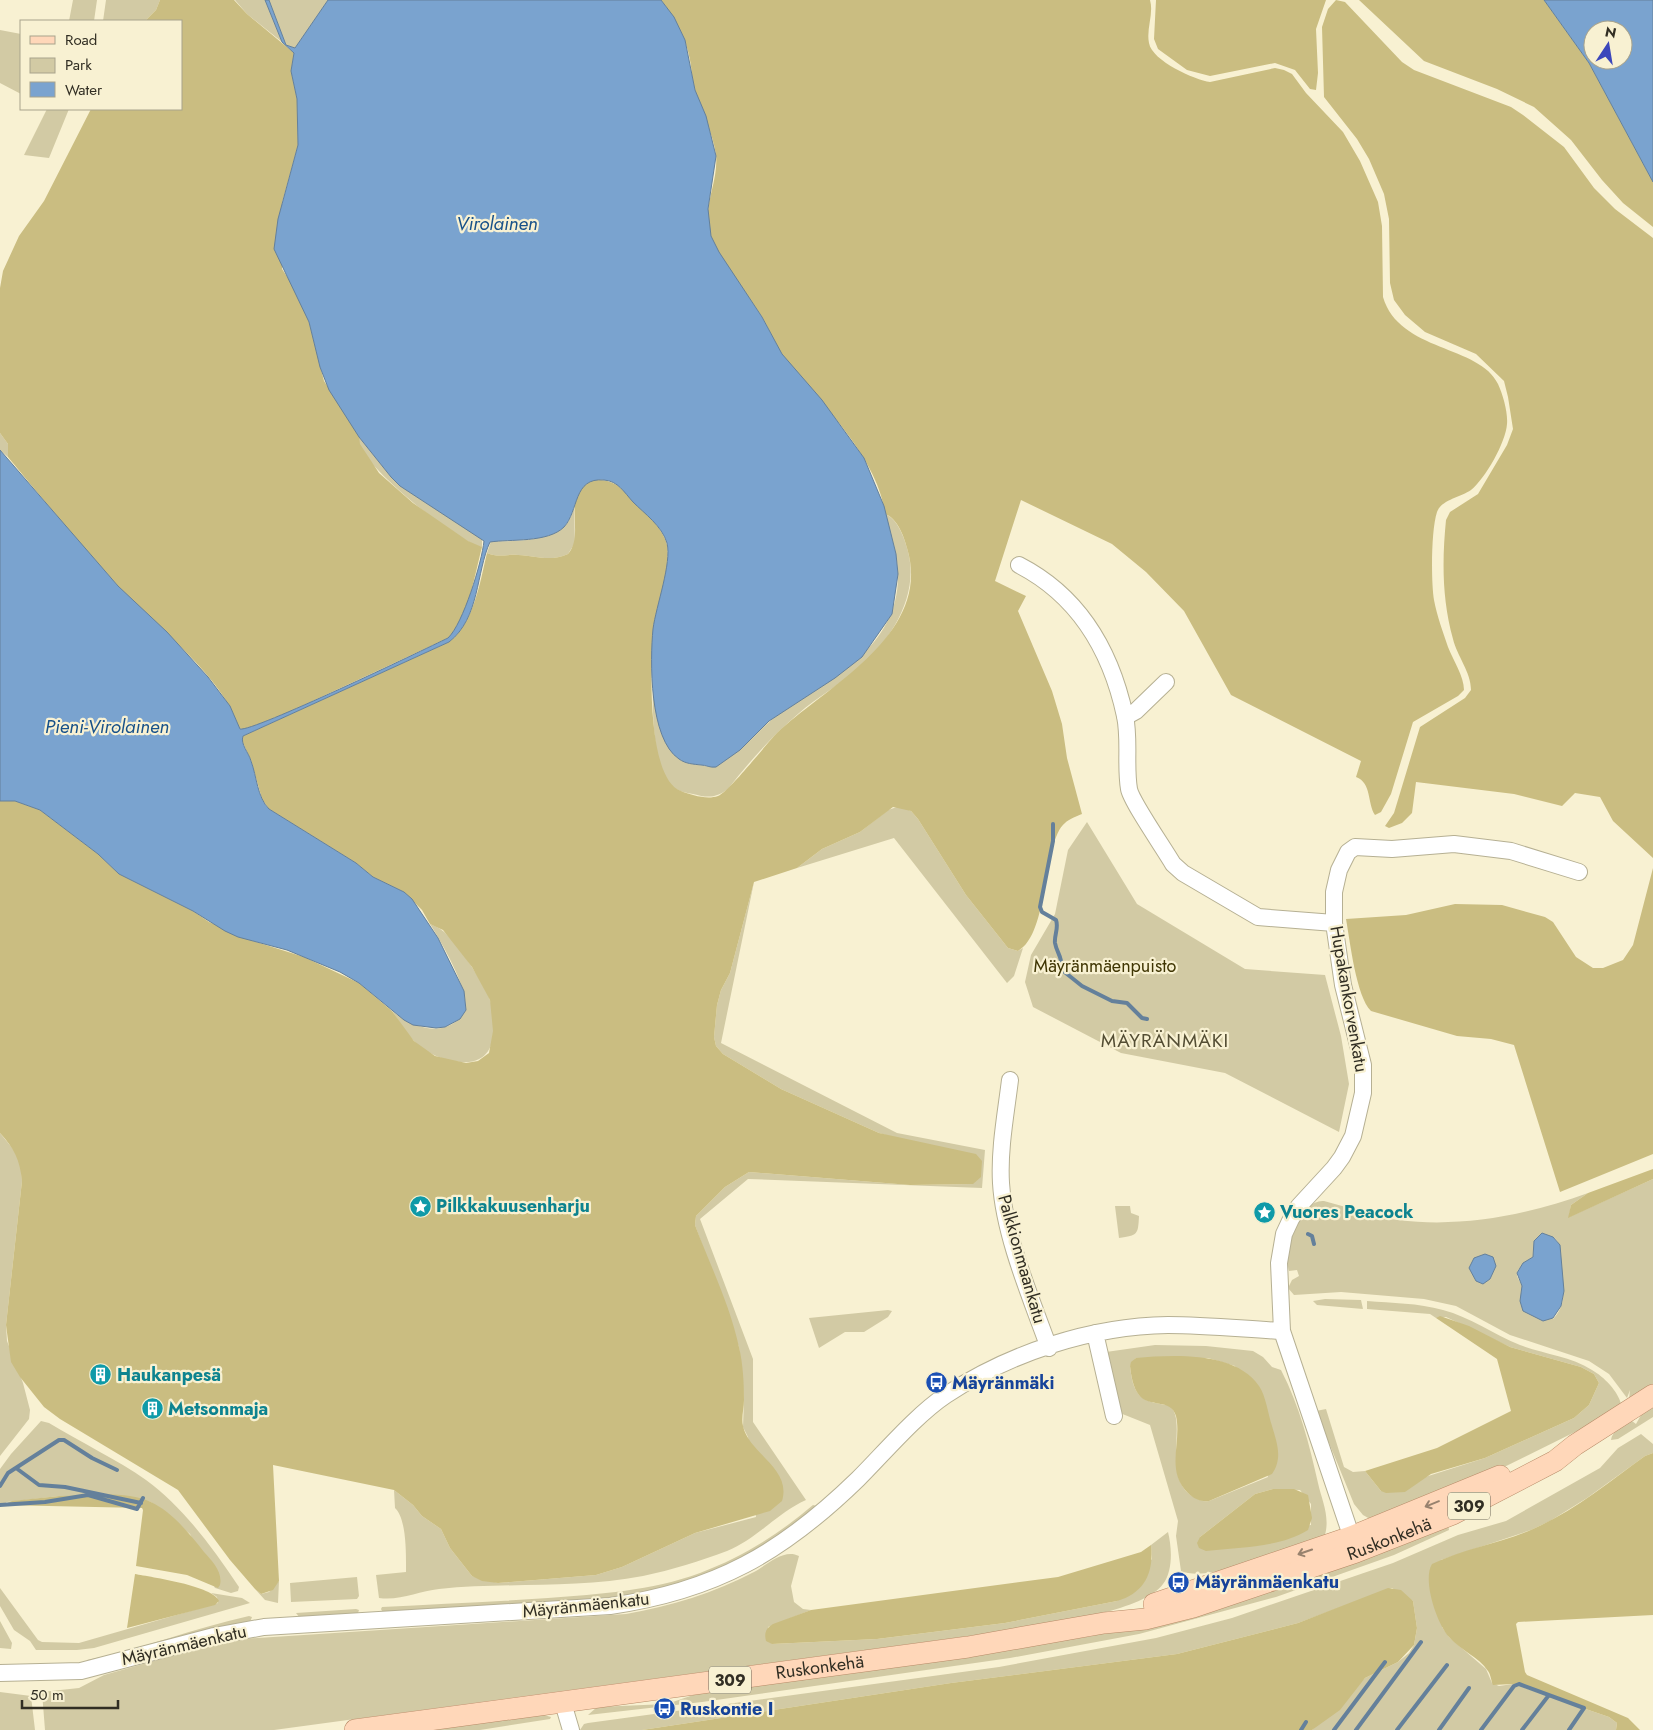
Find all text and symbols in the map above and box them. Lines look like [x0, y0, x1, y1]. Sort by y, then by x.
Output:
legend [20, 20, 182, 110]
north arrow [1583, 20, 1633, 70]
text: N [1603, 21, 1618, 43]
text: Road [65, 29, 97, 51]
text: Park [65, 54, 92, 76]
text: Water [65, 79, 103, 101]
water label: Virolainen [456, 210, 538, 237]
water label: Pieni-Virolainen [45, 713, 169, 740]
street label: Hupakankorvenkatu [1323, 924, 1375, 1074]
park label: Mäyränmäenpuisto [1034, 953, 1177, 979]
district label: MÄYRÄNMÄKI [1101, 1027, 1229, 1054]
street label: Palkkionmaankatu [991, 1191, 1053, 1327]
place label: Pilkkakuusenharju [436, 1193, 590, 1219]
place icon: Pilkkakuusenharju [408, 1194, 432, 1218]
place label: Vuores Peacock [1279, 1199, 1414, 1225]
place icon: Vuores Peacock [1252, 1200, 1276, 1224]
place label: Haukanpesä [117, 1362, 221, 1388]
building icon: Haukanpesä [89, 1363, 113, 1387]
place label: Mäyränmäki [952, 1370, 1055, 1396]
bus stop icon: Mäyränmäki [924, 1371, 948, 1395]
place label: Metsonmaja [168, 1396, 268, 1422]
building icon: Metsonmaja [140, 1397, 164, 1421]
road number: 309 [1448, 1492, 1490, 1520]
one-way arrow [1425, 1499, 1440, 1509]
street label: Ruskonkehä [1343, 1511, 1435, 1567]
one-way arrow [1297, 1548, 1313, 1558]
place label: Mäyränmäenkatu [1195, 1569, 1339, 1595]
bus stop icon: Mäyränmäenkatu [1167, 1570, 1191, 1594]
street label: Mäyränmäenkatu [521, 1585, 651, 1625]
street label: Mäyränmäenkatu [119, 1618, 249, 1672]
street label: Ruskonkehä [774, 1648, 866, 1686]
road number: 309 [709, 1666, 751, 1694]
scale bar [22, 1678, 119, 1710]
text: 50 m [30, 1684, 64, 1706]
place label: Ruskontie I [680, 1696, 773, 1722]
bus stop icon: Ruskontie I [652, 1697, 676, 1721]

